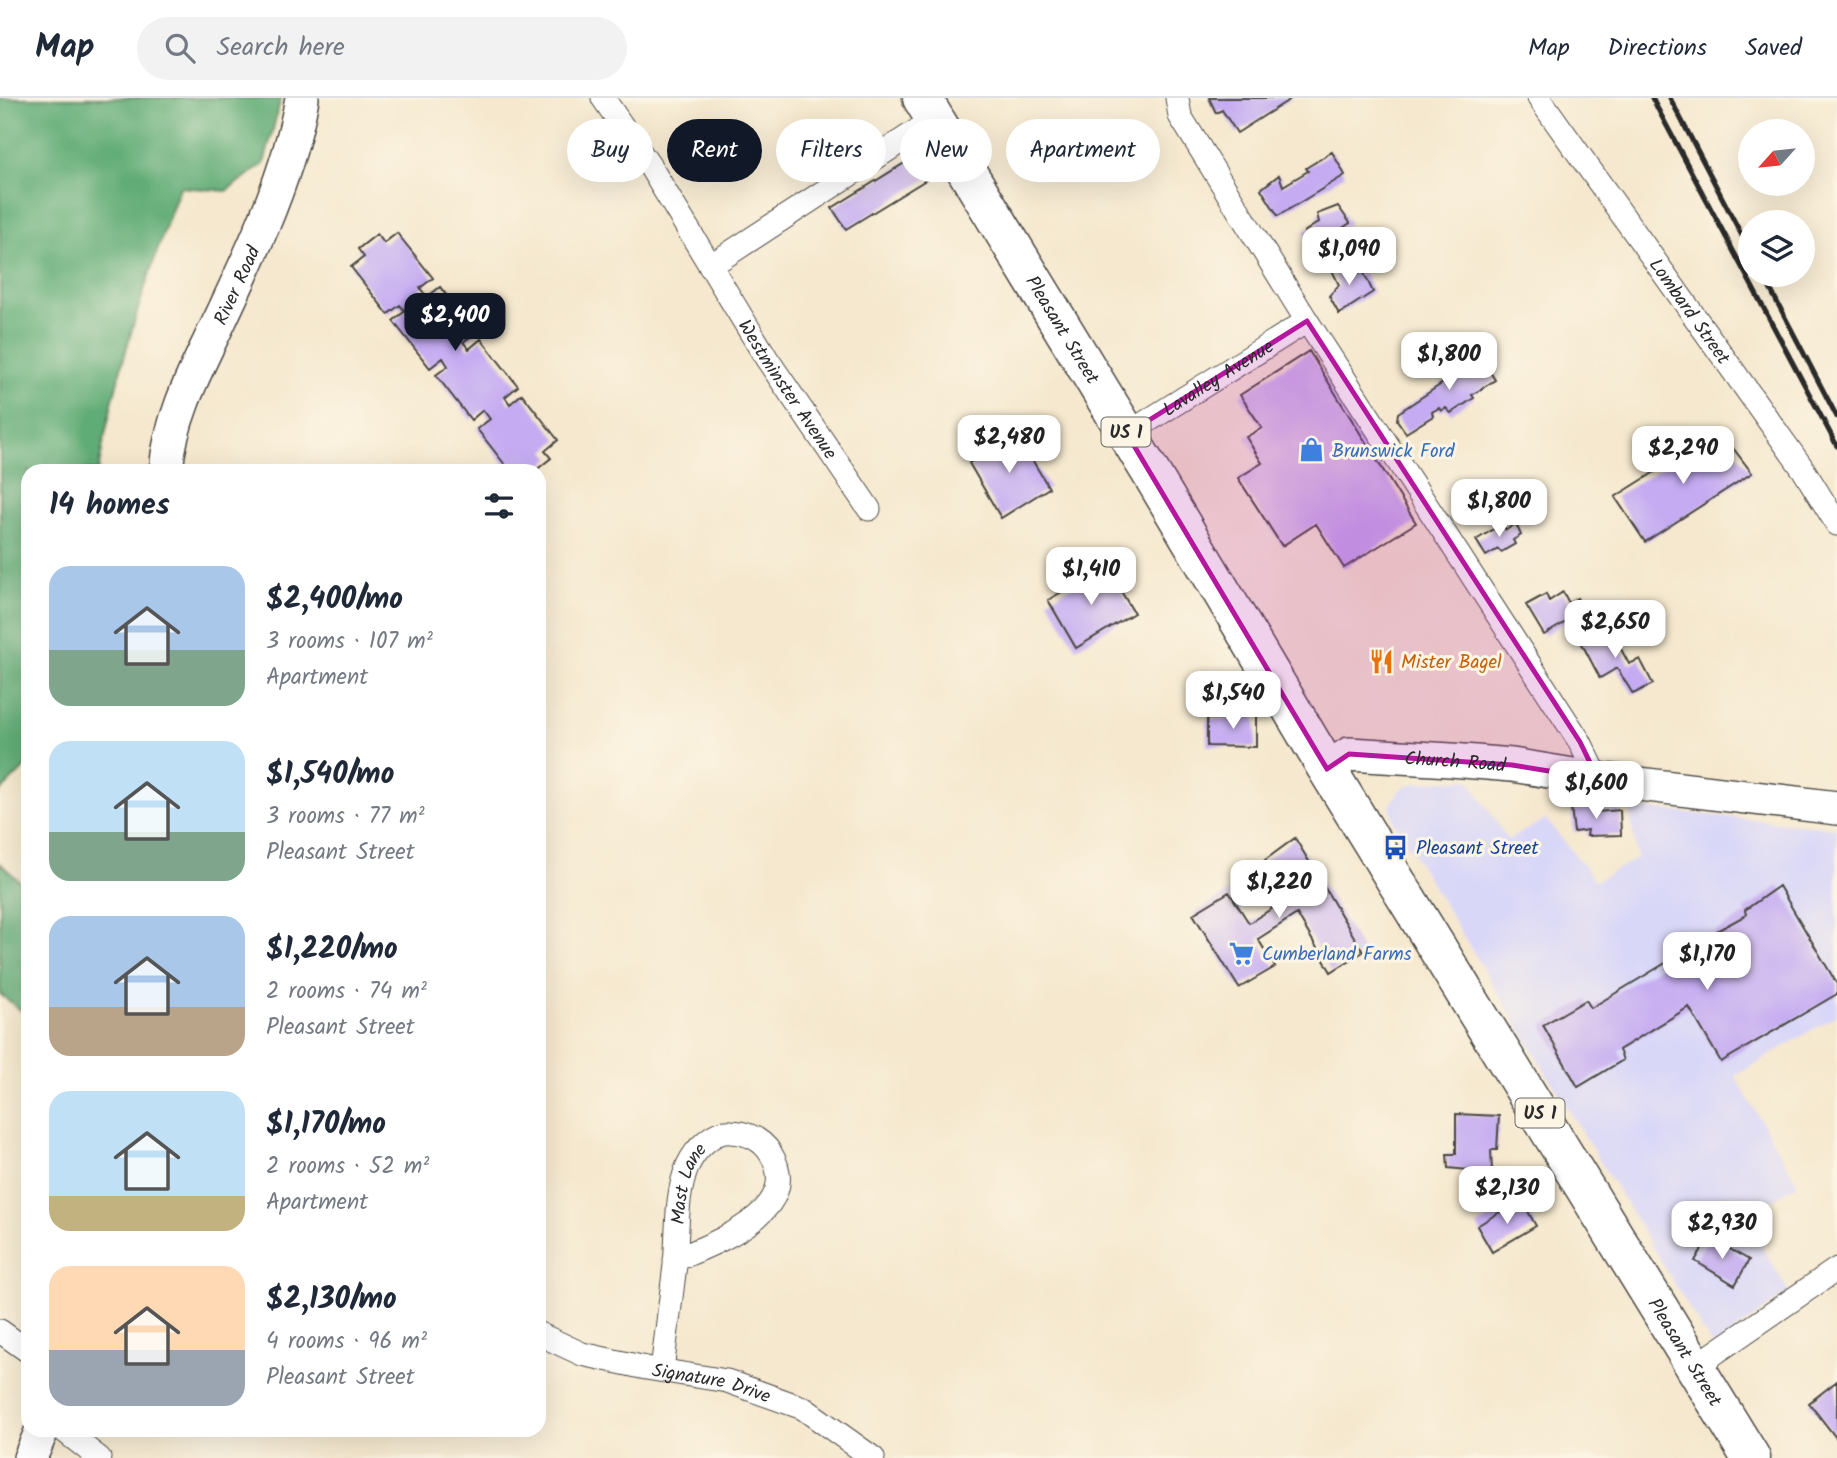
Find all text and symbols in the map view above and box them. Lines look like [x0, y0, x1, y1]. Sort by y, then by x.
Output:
search box [137, 17, 627, 80]
text: Map [35, 22, 95, 75]
text: Search here [217, 27, 345, 69]
icon: search [161, 29, 199, 67]
text: Map [1528, 29, 1570, 68]
text: Directions [1608, 29, 1707, 68]
text: Saved [1745, 29, 1802, 68]
chip: Buy [567, 119, 653, 182]
chip: Rent [667, 119, 762, 182]
chip: Filters [776, 119, 886, 182]
chip: New [900, 119, 992, 182]
chip: Apartment [1006, 119, 1160, 182]
north arrow [1738, 119, 1815, 196]
map controls [1738, 119, 1815, 287]
button: layers [1738, 210, 1815, 287]
pin: $1,090 [1292, 228, 1406, 287]
text: $1,090 [1318, 232, 1380, 268]
street label: River Road [207, 241, 270, 330]
street label: Lombard Street [1640, 252, 1737, 372]
street label: Pleasant Street [1017, 270, 1107, 391]
pin: $2,400 [398, 294, 512, 353]
text: $2,400 [420, 298, 490, 334]
street label: Westminster Avenue [729, 314, 844, 466]
street label: Lavalley Avenue [1157, 332, 1281, 425]
pin: $1,800 [1392, 332, 1506, 392]
text: $1,800 [1417, 337, 1481, 373]
pin: $2,480 [952, 416, 1066, 475]
road number: US 1 [1102, 418, 1150, 446]
text: $2,480 [974, 420, 1044, 456]
pin: $2,290 [1626, 426, 1740, 486]
text: $2,290 [1648, 431, 1718, 467]
shop icon: Brunswick Ford [1298, 436, 1326, 464]
place label: Brunswick Ford [1332, 437, 1455, 467]
pin: $1,800 [1442, 480, 1556, 539]
text: 14 homes [49, 482, 170, 530]
text: $1,800 [1467, 484, 1531, 520]
icon: filters [480, 487, 518, 525]
pin: $1,410 [1034, 547, 1148, 607]
text: $1,410 [1062, 552, 1120, 588]
text: $2,400/mo [266, 576, 403, 624]
icon: home [105, 594, 189, 678]
pin: $2,650 [1558, 601, 1672, 660]
text: $2,650 [1581, 605, 1649, 641]
text: 3 rooms · 107 m² [266, 624, 433, 660]
restaurant icon: Mister Bagel [1367, 647, 1395, 675]
place label: Mister Bagel [1401, 648, 1502, 678]
text: Apartment [266, 660, 368, 696]
pin: $1,540 [1176, 672, 1290, 731]
text: $1,540 [1202, 676, 1264, 712]
street label: Church Road [1404, 744, 1507, 781]
text: $1,540/mo [266, 751, 394, 799]
pin: $1,600 [1539, 762, 1653, 821]
text: $1,600 [1565, 766, 1627, 802]
icon: home [105, 769, 189, 853]
text: 3 rooms · 77 m² [266, 799, 425, 835]
bus stop icon: Pleasant Street [1382, 833, 1410, 861]
place label: Pleasant Street [1416, 834, 1539, 864]
text: Pleasant Street [266, 835, 415, 871]
pin: $1,220 [1222, 860, 1336, 920]
text: $1,220 [1246, 865, 1312, 901]
text: $1,220/mo [266, 926, 398, 974]
pin: $1,170 [1650, 932, 1764, 992]
text: $1,170 [1679, 937, 1735, 973]
supermarket icon: Cumberland Farms [1228, 939, 1256, 967]
place label: Cumberland Farms [1262, 940, 1412, 970]
icon: home [105, 944, 189, 1028]
text: 2 rooms · 74 m² [266, 974, 427, 1010]
text: Pleasant Street [266, 1010, 415, 1046]
road number: US 1 [1516, 1098, 1564, 1128]
text: $1,170/mo [266, 1101, 386, 1149]
icon: home [105, 1119, 189, 1203]
street label: Mast Lane [664, 1136, 715, 1226]
text: 2 rooms · 52 m² [266, 1149, 429, 1185]
pin: $2,130 [1450, 1166, 1564, 1226]
text: $2,130 [1475, 1171, 1539, 1207]
text: Apartment [266, 1185, 368, 1221]
pin: $2,930 [1665, 1202, 1779, 1261]
text: $2,930 [1687, 1206, 1757, 1242]
text: $2,130/mo [266, 1276, 397, 1324]
street label: Pleasant Street [1639, 1293, 1729, 1414]
icon: home [105, 1294, 189, 1378]
text: 4 rooms · 96 m² [266, 1324, 427, 1360]
street label: Signature Drive [650, 1356, 775, 1412]
text: Pleasant Street [266, 1360, 415, 1396]

